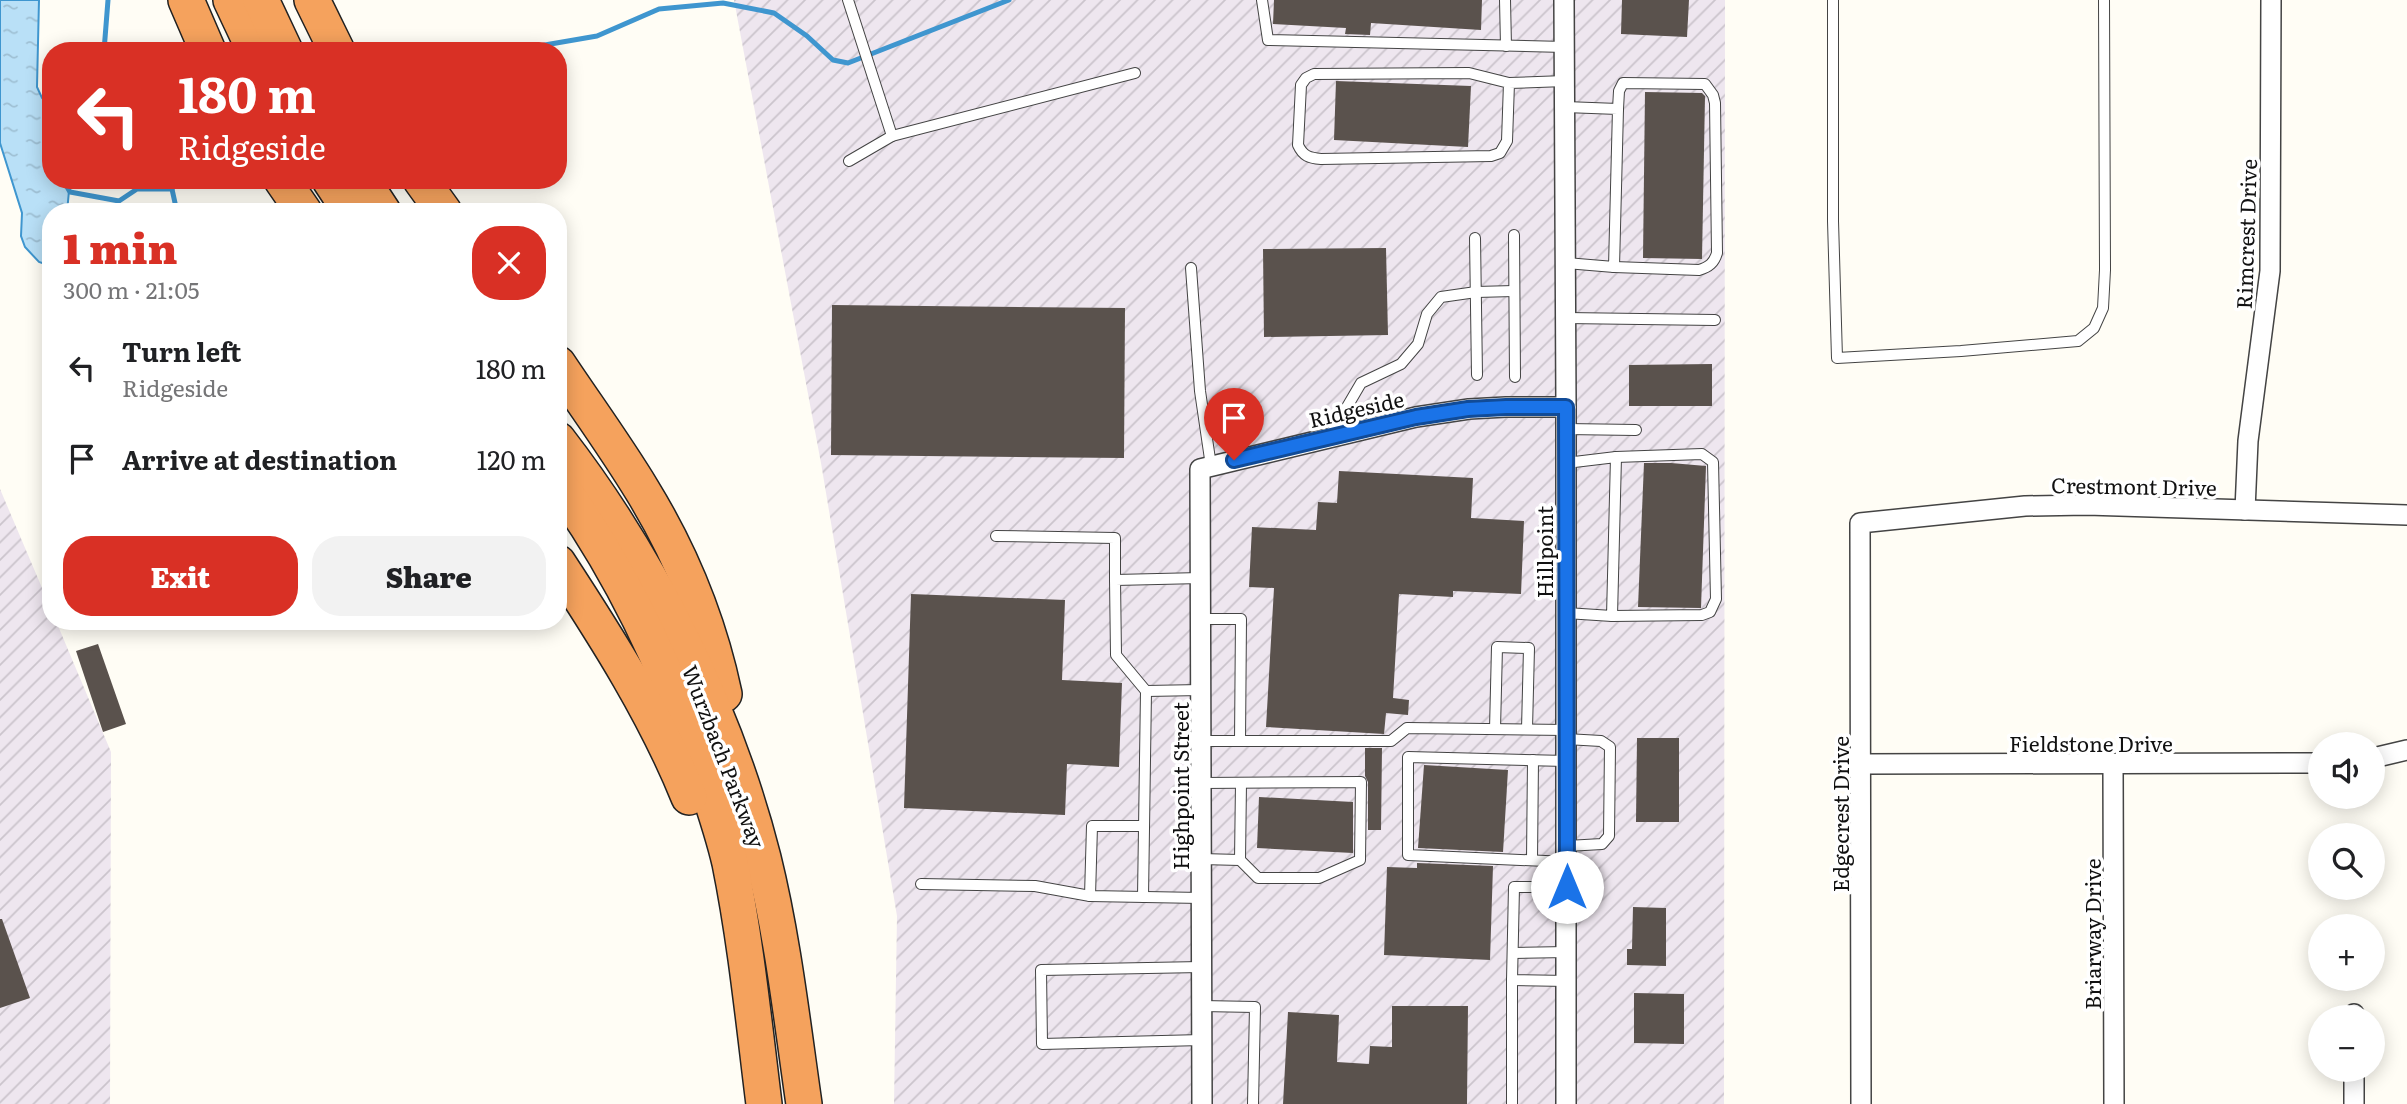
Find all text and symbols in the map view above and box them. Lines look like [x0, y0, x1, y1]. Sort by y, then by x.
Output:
text: 180 m [178, 55, 316, 128]
icon: left [63, 70, 154, 161]
text: Ridgeside [178, 122, 326, 170]
street label: Rimcrest Drive [2227, 158, 2263, 310]
text: 1 min [63, 215, 178, 277]
button: close [472, 226, 546, 300]
text: 300 m · 21:05 [63, 272, 199, 306]
text: Turn left [122, 331, 241, 370]
text: 180 m [476, 348, 546, 387]
icon: left [63, 349, 101, 387]
text: Ridgeside [122, 370, 228, 404]
street label: Ridgeside [1305, 382, 1407, 434]
pin [1204, 388, 1264, 460]
icon: arrive [1215, 399, 1253, 437]
text: Arrive at destination [122, 439, 397, 478]
text: 120 m [477, 439, 546, 478]
icon: arrive [63, 440, 101, 478]
street label: Crestmont Drive [2051, 468, 2217, 502]
street label: Hillpoint [1528, 505, 1559, 598]
button: Exit [63, 536, 298, 616]
button: Share [312, 536, 546, 616]
street label: Wurzbach Parkway [676, 660, 775, 853]
street label: Highpoint Street [1164, 701, 1195, 870]
street label: Fieldstone Drive [2009, 727, 2173, 758]
map controls [2308, 732, 2385, 1082]
button: sound [2308, 732, 2385, 809]
street label: Edgecrest Drive [1824, 736, 1855, 892]
button: search [2308, 823, 2385, 900]
position arrow [1530, 850, 1604, 924]
street label: Briarway Drive [2076, 858, 2107, 1010]
button: + [2308, 914, 2385, 991]
button: − [2308, 1005, 2385, 1082]

